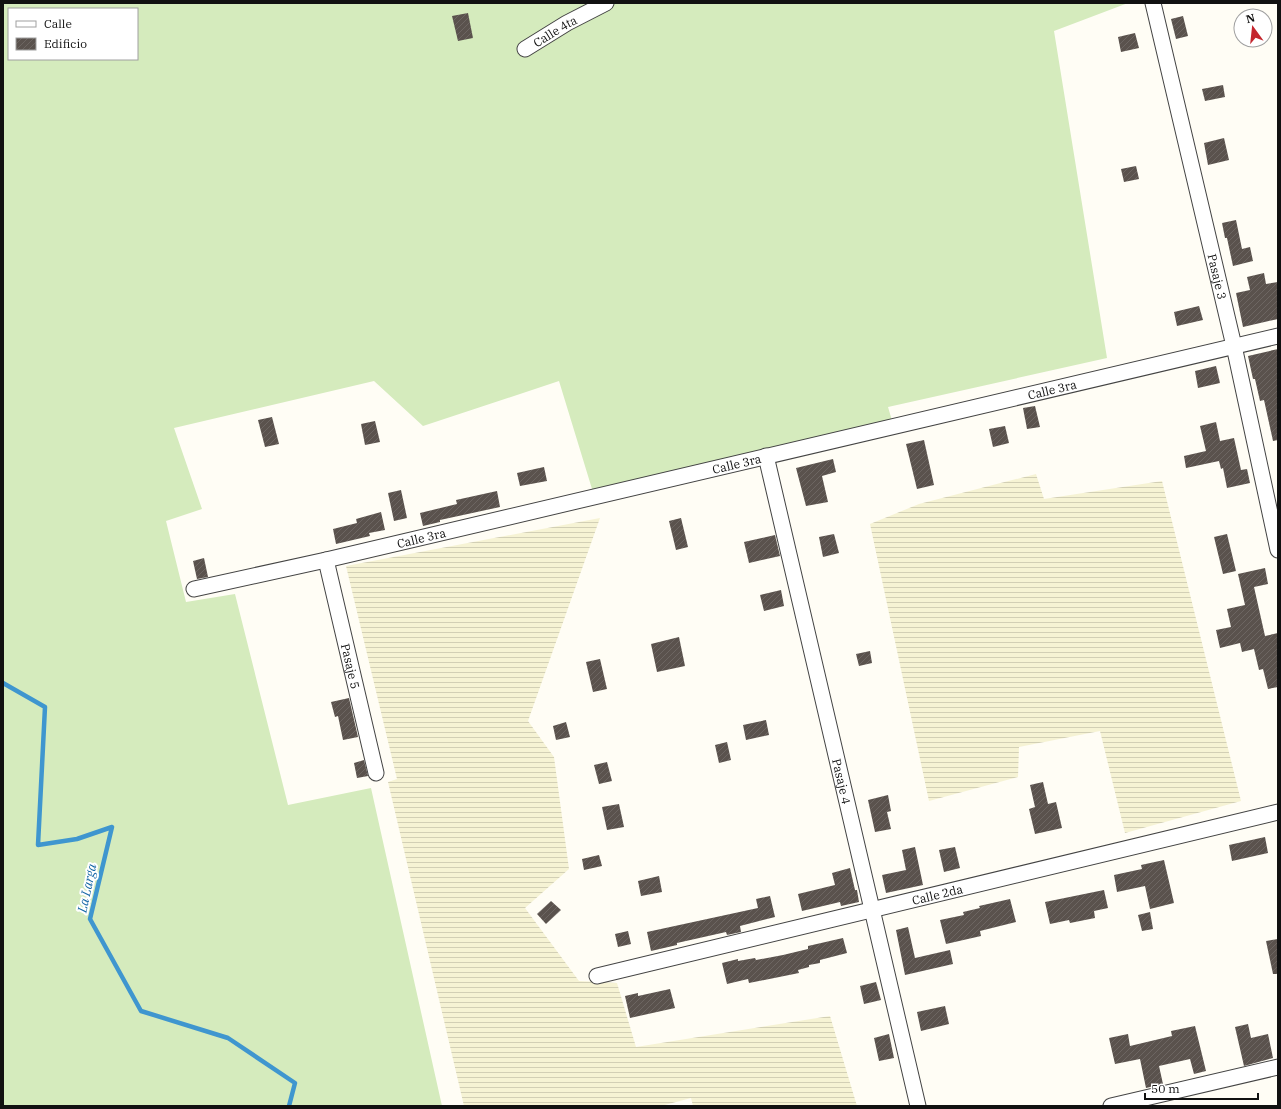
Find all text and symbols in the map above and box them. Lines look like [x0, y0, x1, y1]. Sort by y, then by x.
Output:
legend [8, 8, 138, 60]
north arrow [1233, 8, 1273, 48]
text: N [1244, 10, 1257, 26]
street label: Calle 4ta [530, 12, 580, 50]
text: Calle [44, 16, 72, 31]
text: Edificio [44, 36, 87, 51]
street label: Pasaje 3 [1205, 252, 1230, 301]
street label: Calle 3ra [1026, 376, 1078, 402]
street label: Calle 3ra [711, 450, 763, 476]
street label: Calle 3ra [395, 524, 448, 551]
street label: Pasaje 5 [338, 642, 364, 690]
street label: Pasaje 4 [829, 757, 855, 806]
water label: La Larga [73, 862, 100, 915]
street label: Calle 2da [910, 881, 965, 907]
scale bar [1145, 1075, 1258, 1101]
text: 50 m [1151, 1081, 1180, 1096]

